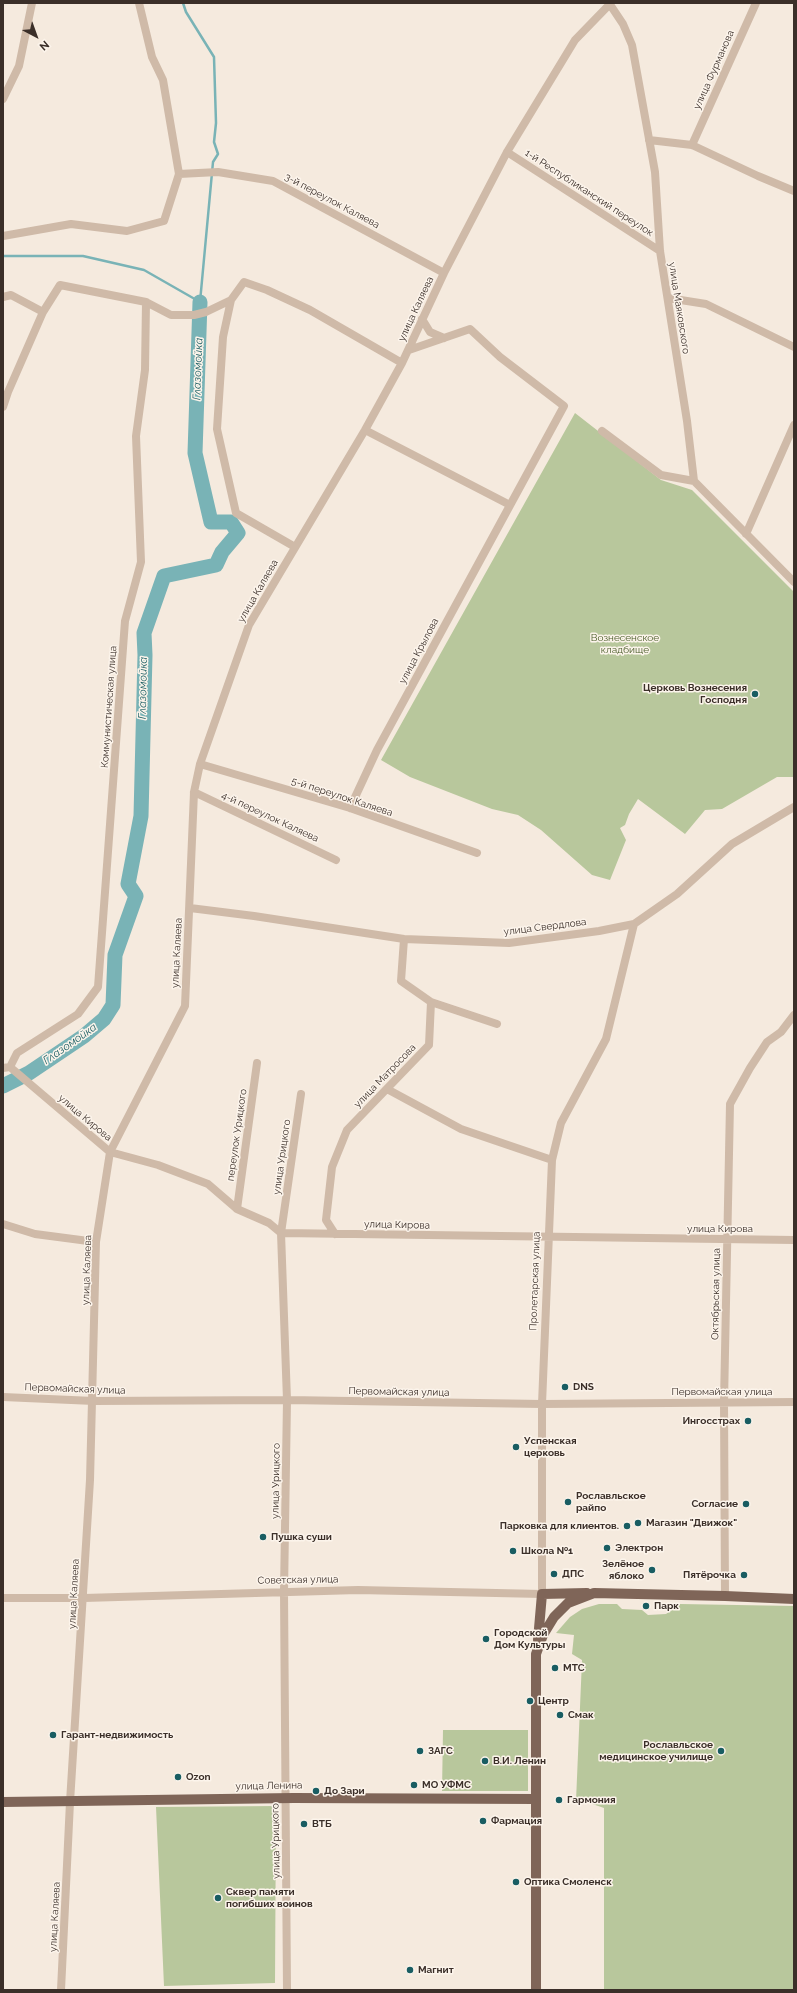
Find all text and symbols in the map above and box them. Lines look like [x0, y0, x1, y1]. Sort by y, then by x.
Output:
north arrow [16, 16, 56, 56]
street label: улица Фурманова [691, 28, 737, 112]
text: N [37, 38, 52, 53]
street label: 1-й Республиканский переулок [523, 147, 655, 239]
street label: 3-й переулок Каляева [283, 171, 381, 231]
street label: улица Маяковского [666, 261, 692, 355]
street label: улица Каляева [396, 275, 436, 343]
water label: Глазомойка [190, 338, 206, 400]
street label: улица Каляева [235, 558, 281, 624]
street label: улица Крылова [397, 616, 441, 686]
park label: Вознесенское кладбище [591, 632, 659, 656]
street label: Коммунистическая улица [99, 645, 119, 769]
water label: Глазомойка [136, 657, 150, 719]
place label: Церковь Вознесения Господня [643, 682, 747, 706]
marker: Церковь Вознесения Господня [750, 689, 760, 699]
street label: 5-й переулок Каляева [290, 775, 394, 819]
street label: 4-й переулок Каляева [220, 789, 320, 845]
street label: улица Свердлова [503, 916, 587, 938]
street label: улица Каляева [169, 918, 185, 988]
water label: Глазомойка [41, 1021, 99, 1067]
street label: улица Матросова [352, 1042, 418, 1110]
street label: переулок Урицкого [225, 1088, 249, 1182]
street label: улица Кирова [56, 1092, 114, 1144]
street label: улица Урицкого [271, 1119, 293, 1195]
street label: улица Кирова [364, 1218, 430, 1232]
street label: улица Кирова [687, 1223, 753, 1235]
street label: Пролетарская улица [527, 1231, 543, 1331]
street label: улица Каляева [80, 1235, 94, 1305]
street label: Октябрьская улица [709, 1248, 723, 1340]
street label: Первомайская улица [24, 1381, 126, 1397]
place label: DNS [573, 1381, 594, 1393]
marker: DNS [560, 1382, 570, 1392]
street label: Первомайская улица [348, 1385, 450, 1399]
street label: Первомайская улица [671, 1386, 773, 1398]
place label: Ингосстрах [682, 1415, 740, 1427]
marker: Ингосстрах [743, 1416, 753, 1426]
place label: Успенская церковь [524, 1435, 577, 1458]
marker: Успенская церковь [511, 1442, 521, 1452]
street label: улица Урицкого [269, 1443, 283, 1519]
place label: Рославльское райпо [576, 1490, 646, 1514]
marker: Рославльское райпо [563, 1497, 573, 1507]
place label: Согласие [691, 1498, 738, 1510]
marker: Согласие [741, 1499, 751, 1509]
place label: Магазин "Движок" [646, 1517, 737, 1529]
marker: Магазин "Движок" [633, 1518, 643, 1528]
place label: Парковка для клиентов. [500, 1520, 619, 1532]
marker: Парковка для клиентов. [622, 1521, 632, 1531]
place label: Пушка суши [271, 1531, 332, 1543]
marker: Пушка суши [258, 1532, 268, 1542]
place label: Электрон [615, 1542, 663, 1554]
marker: Электрон [602, 1543, 612, 1553]
place label: Школа №1 [521, 1545, 573, 1557]
marker: Школа №1 [508, 1546, 518, 1556]
place label: Зелёное яблоко [602, 1558, 644, 1582]
street label: улица Каляева [66, 1559, 82, 1629]
marker: Зелёное яблоко [647, 1565, 657, 1575]
place label: ДПС [562, 1568, 584, 1580]
marker: ДПС [549, 1569, 559, 1579]
place label: Пятёрочка [683, 1569, 736, 1581]
marker: Пятёрочка [739, 1570, 749, 1580]
street label: Советская улица [257, 1573, 339, 1587]
place label: Парк [654, 1600, 679, 1612]
marker: Парк [641, 1601, 651, 1611]
place label: Городской Дом Культуры [494, 1627, 565, 1650]
marker: Городской Дом Культуры [481, 1634, 491, 1644]
place label: МТС [563, 1662, 585, 1674]
marker: МТС [550, 1663, 560, 1673]
place label: Центр [538, 1695, 569, 1707]
marker: Центр [525, 1696, 535, 1706]
place label: Смак [568, 1709, 594, 1721]
marker: Смак [555, 1710, 565, 1720]
place label: Гарант-недвижимость [61, 1729, 173, 1741]
marker: Гарант-недвижимость [48, 1730, 58, 1740]
place label: Рославльское медицинское училище [599, 1739, 713, 1762]
place label: ЗАГС [428, 1745, 453, 1757]
marker: ЗАГС [415, 1746, 425, 1756]
marker: Рославльское медицинское училище [716, 1746, 726, 1756]
place label: В.И. Ленин [493, 1755, 546, 1767]
marker: В.И. Ленин [480, 1756, 490, 1766]
place label: Ozon [186, 1771, 210, 1783]
marker: Ozon [173, 1772, 183, 1782]
street label: улица Ленина [235, 1779, 303, 1793]
place label: МО УФМС [422, 1779, 471, 1791]
marker: МО УФМС [409, 1780, 419, 1790]
place label: До Зари [324, 1785, 365, 1797]
marker: До Зари [311, 1786, 321, 1796]
place label: Гармония [567, 1794, 616, 1806]
marker: Гармония [554, 1795, 564, 1805]
street label: улица Урицкого [269, 1803, 283, 1879]
place label: Фармация [491, 1815, 542, 1827]
marker: Фармация [478, 1816, 488, 1826]
place label: ВТБ [312, 1818, 332, 1830]
marker: ВТБ [299, 1819, 309, 1829]
place label: Оптика Смоленск [524, 1876, 612, 1888]
marker: Оптика Смоленск [511, 1877, 521, 1887]
street label: улица Каляева [47, 1882, 63, 1952]
place label: Сквер памяти погибших воинов [226, 1886, 313, 1910]
marker: Сквер памяти погибших воинов [213, 1893, 223, 1903]
place label: Магнит [418, 1964, 454, 1976]
marker: Магнит [405, 1965, 415, 1975]

